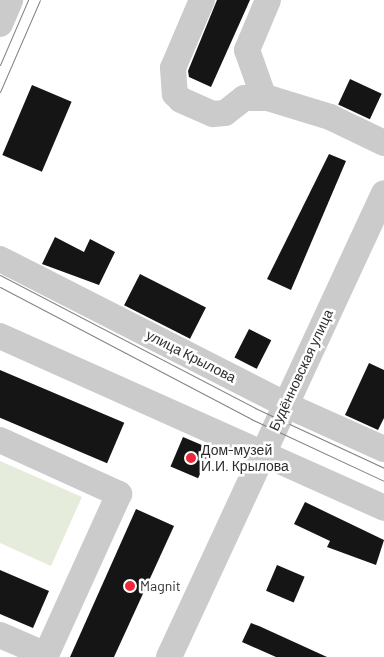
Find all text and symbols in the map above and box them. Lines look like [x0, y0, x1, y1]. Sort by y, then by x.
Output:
street label: Будённовская улица [265, 307, 337, 433]
street label: улица Крылова [143, 326, 239, 386]
place label: Дом-музей И.И. Крылова [201, 442, 289, 474]
marker: Дом-музей И.И. Крылова [185, 452, 197, 464]
place label: Magnit [140, 578, 181, 594]
marker: Magnit [124, 580, 136, 592]

